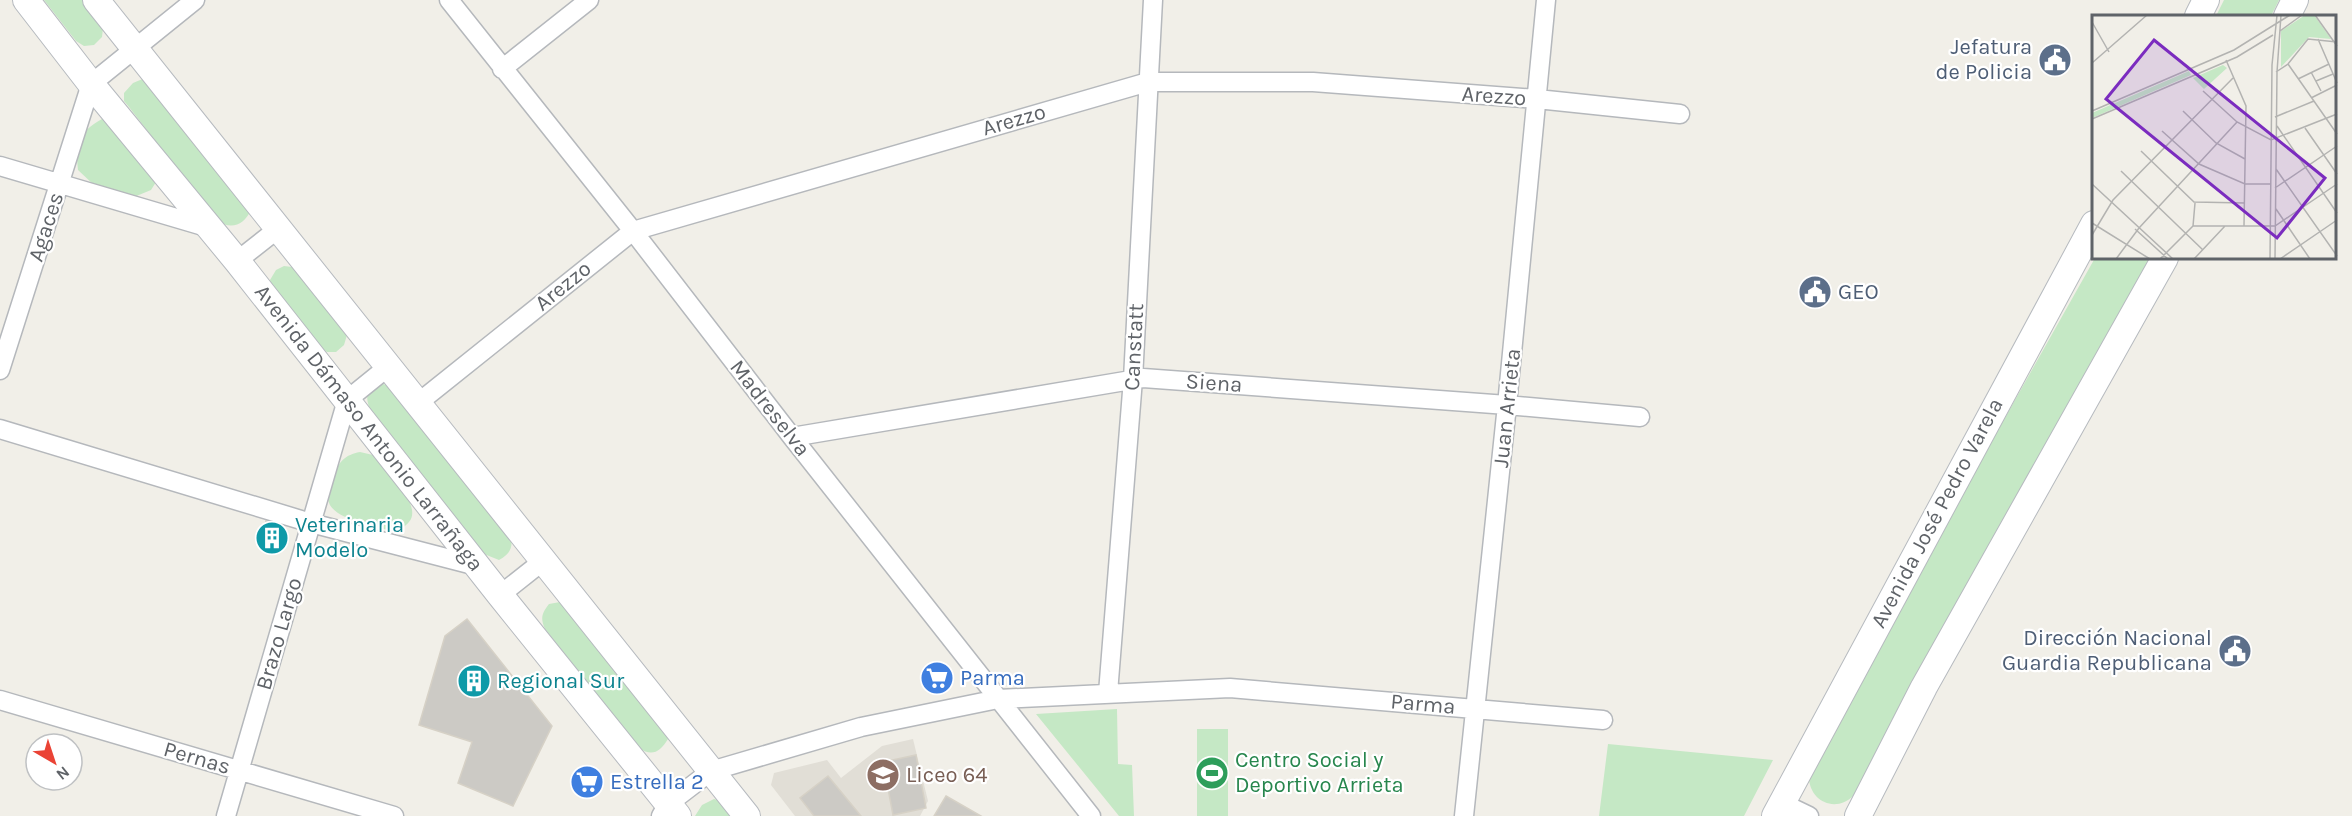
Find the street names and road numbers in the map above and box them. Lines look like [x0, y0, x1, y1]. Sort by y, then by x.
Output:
street label: Arezzo [1461, 81, 1527, 111]
street label: Arezzo [979, 99, 1049, 141]
street label: Agaces [23, 189, 69, 265]
street label: Arezzo [530, 256, 596, 316]
street label: Avenida Dámaso Antonio Larrañaga [249, 280, 489, 576]
street label: Canstatt [1119, 303, 1149, 391]
street label: Juan Arrieta [1488, 347, 1526, 469]
street label: Madreselva [724, 355, 816, 461]
street label: Siena [1185, 368, 1243, 398]
street label: Avenida José Pedro Varela [1865, 394, 2009, 632]
street label: Brazo Largo [251, 575, 307, 693]
street label: Parma [1390, 688, 1456, 720]
street label: Pernas [161, 736, 233, 780]

